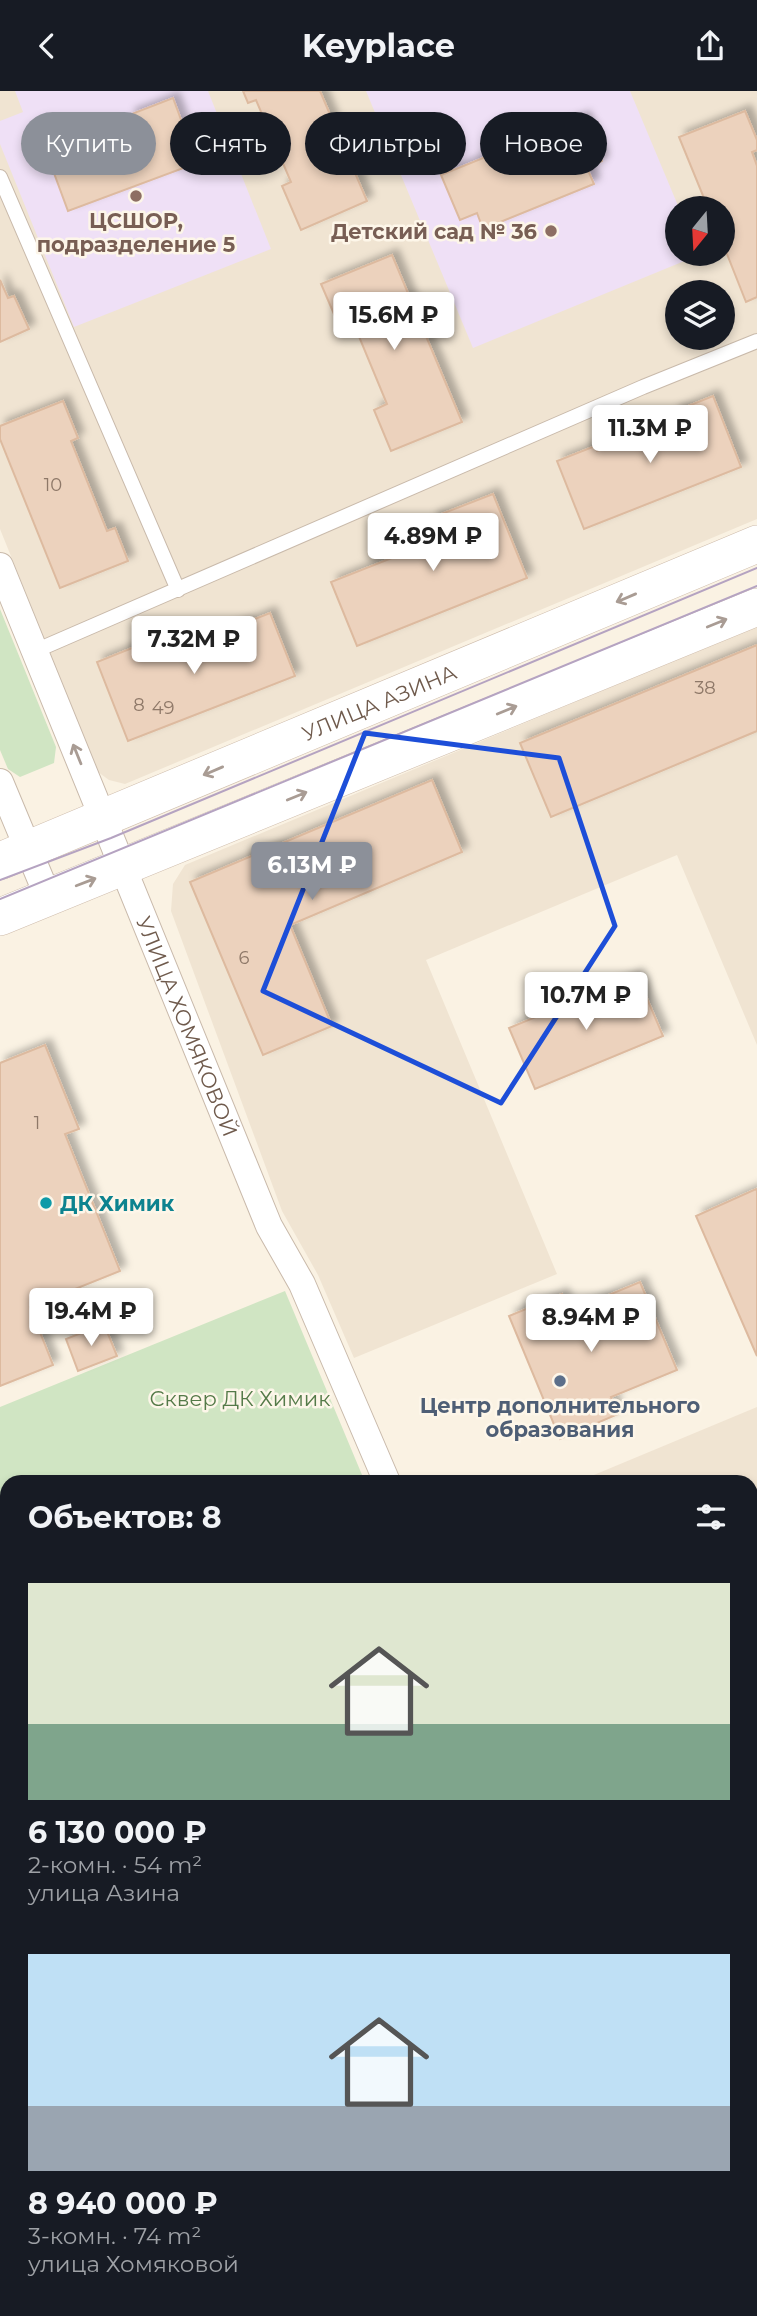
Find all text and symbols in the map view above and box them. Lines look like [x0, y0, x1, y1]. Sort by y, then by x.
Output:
text: Keyplace [302, 26, 455, 65]
icon: back [28, 27, 66, 65]
icon: share [691, 27, 729, 65]
chip: Купить [21, 112, 156, 175]
chip: Снять [170, 112, 291, 175]
chip: Фильтры [305, 112, 466, 175]
chip: Новое [480, 112, 607, 175]
marker: ЦСШОР, подразделение 5 [128, 188, 144, 204]
north arrow [665, 196, 735, 266]
map controls [665, 196, 735, 350]
place label: ЦСШОР, подразделение 5 [37, 208, 235, 257]
place label: Детский сад № 36 [331, 219, 537, 244]
marker: Детский сад № 36 [543, 223, 559, 239]
button: layers [665, 280, 735, 350]
pin: 15.6M ₽ [329, 293, 459, 352]
text: 15.6M ₽ [349, 301, 439, 329]
pin: 11.3M ₽ [585, 405, 715, 465]
text: 11.3M ₽ [608, 414, 692, 442]
house number: 10 [44, 474, 62, 496]
pin: 4.89M ₽ [368, 513, 498, 573]
text: 4.89M ₽ [384, 522, 482, 550]
one-way arrow [616, 593, 638, 606]
one-way arrow [706, 616, 728, 629]
pin: 7.32M ₽ [129, 617, 259, 676]
text: 7.32M ₽ [148, 625, 240, 653]
street label: УЛИЦА АЗИНА [298, 659, 460, 746]
house number: 38 [694, 677, 716, 699]
house number: 8 [133, 694, 145, 716]
house number: 49 [152, 697, 174, 719]
one-way arrow [496, 702, 517, 715]
one-way arrow [70, 744, 83, 766]
one-way arrow [203, 766, 224, 779]
one-way arrow [285, 789, 307, 802]
pin: 6.13M ₽ [247, 843, 377, 902]
text: 6.13M ₽ [267, 851, 357, 879]
one-way arrow [74, 875, 96, 887]
street label: УЛИЦА ХОМЯКОВОЙ [132, 913, 244, 1140]
house number: 6 [239, 947, 250, 969]
pin: 10.7M ₽ [521, 972, 651, 1032]
text: 10.7M ₽ [541, 981, 631, 1009]
house number: 1 [34, 1112, 40, 1134]
place label: ДК Химик [60, 1191, 175, 1216]
marker: ДК Химик [38, 1195, 54, 1211]
pin: 19.4M ₽ [26, 1289, 156, 1348]
pin: 8.94M ₽ [526, 1295, 656, 1354]
text: 19.4M ₽ [45, 1297, 137, 1325]
text: 8.94M ₽ [542, 1303, 640, 1331]
marker: Центр дополнительного образования [552, 1373, 568, 1389]
park label: Сквер ДК Химик [150, 1386, 330, 1411]
place label: Центр дополнительного образования [420, 1393, 701, 1442]
icon: filters [692, 1498, 730, 1536]
text: Объектов: 8 [28, 1499, 222, 1536]
icon: home [316, 1628, 442, 1754]
text: 6 130 000 ₽ [28, 1814, 207, 1851]
text: 2-комн. · 54 m² [28, 1851, 202, 1879]
text: улица Азина [28, 1879, 180, 1907]
icon: home [316, 1999, 442, 2125]
text: 8 940 000 ₽ [28, 2185, 218, 2222]
text: 3-комн. · 74 m² [28, 2222, 201, 2250]
text: улица Хомяковой [28, 2250, 239, 2278]

